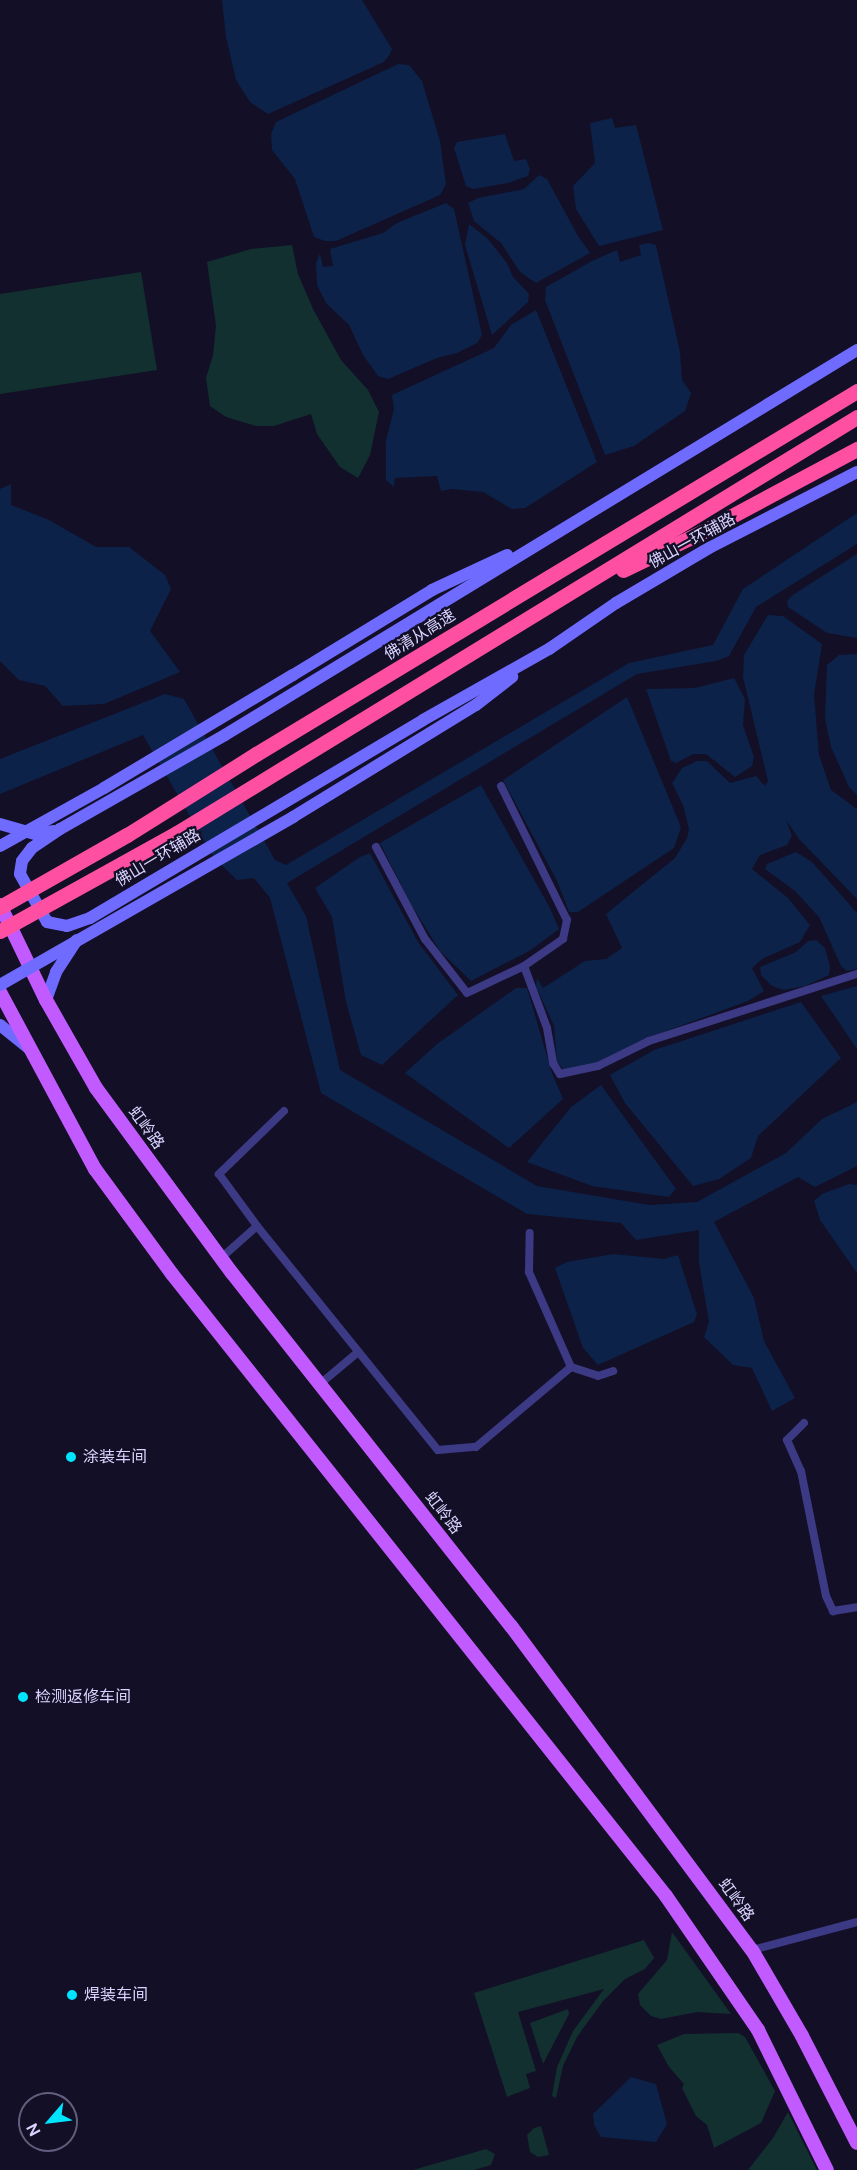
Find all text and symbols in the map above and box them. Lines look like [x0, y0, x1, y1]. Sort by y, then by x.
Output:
street label: 佛山一环辅路 [645, 509, 739, 573]
street label: 佛清从高速 [381, 606, 459, 664]
street label: 佛山一环辅路 [112, 825, 204, 891]
street label: 虹岭路 [124, 1103, 168, 1153]
place label: 涂装车间 [83, 1447, 147, 1467]
marker: 涂装车间 [64, 1450, 78, 1464]
street label: 虹岭路 [421, 1488, 465, 1538]
place label: 检测返修车间 [35, 1687, 131, 1707]
marker: 检测返修车间 [16, 1690, 30, 1704]
street label: 虹岭路 [714, 1875, 758, 1925]
place label: 焊装车间 [84, 1985, 148, 2005]
marker: 焊装车间 [65, 1988, 79, 2002]
north arrow [18, 2092, 78, 2152]
text: N [21, 2120, 45, 2140]

